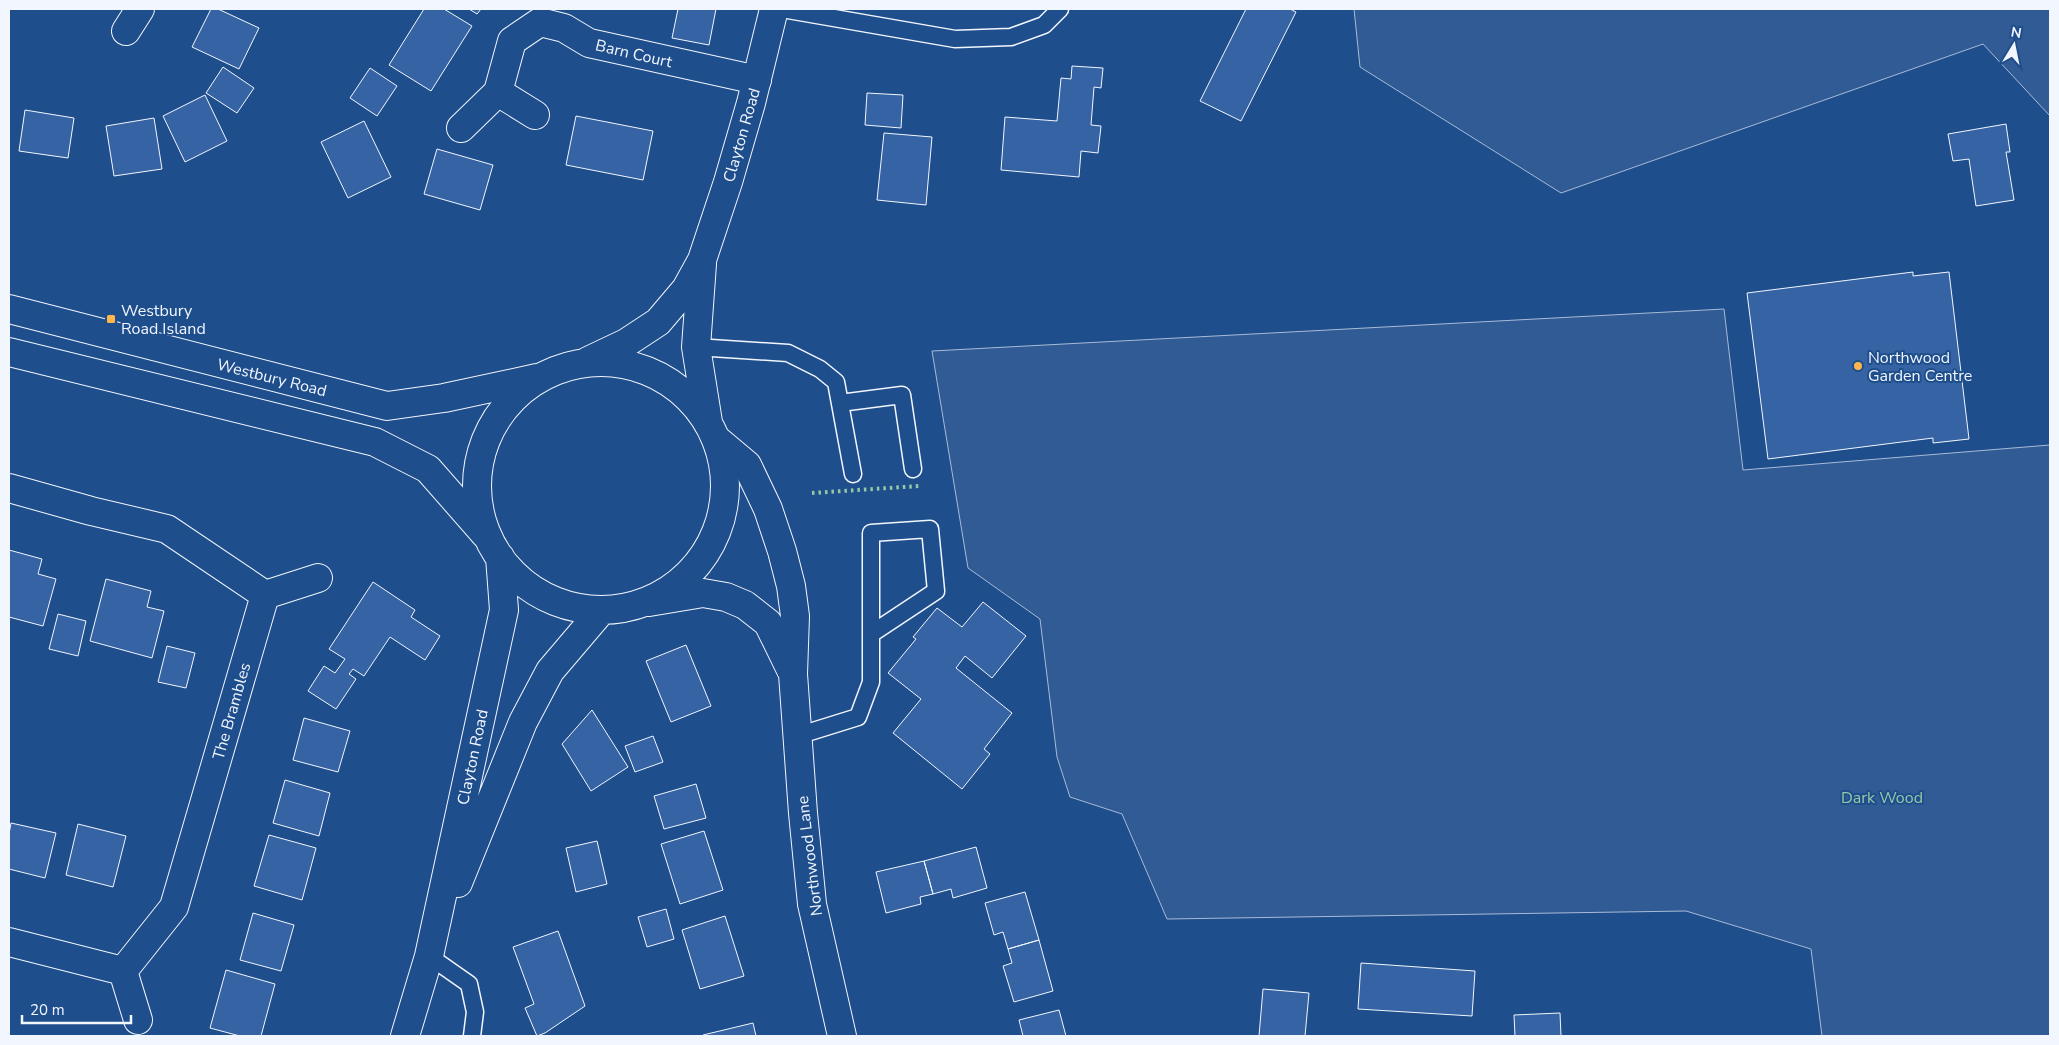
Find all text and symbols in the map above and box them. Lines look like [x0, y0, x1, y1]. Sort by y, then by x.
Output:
north arrow [1989, 20, 2039, 70]
text: N [2009, 22, 2023, 43]
street label: Barn Court [593, 34, 675, 74]
street label: Clayton Road [718, 86, 766, 185]
place label: Westbury Road Island [121, 300, 206, 340]
marker: Westbury Road Island [105, 313, 117, 325]
place label: Northwood Garden Centre [1868, 347, 1972, 387]
street label: Westbury Road [215, 354, 329, 402]
marker: Northwood Garden Centre [1852, 360, 1864, 372]
street label: The Brambles [208, 660, 256, 762]
street label: Clayton Road [452, 707, 494, 807]
park label: Dark Wood [1841, 787, 1923, 809]
street label: Northwood Lane [792, 795, 828, 917]
scale bar [22, 992, 131, 1024]
text: 20 m [30, 1000, 65, 1020]

